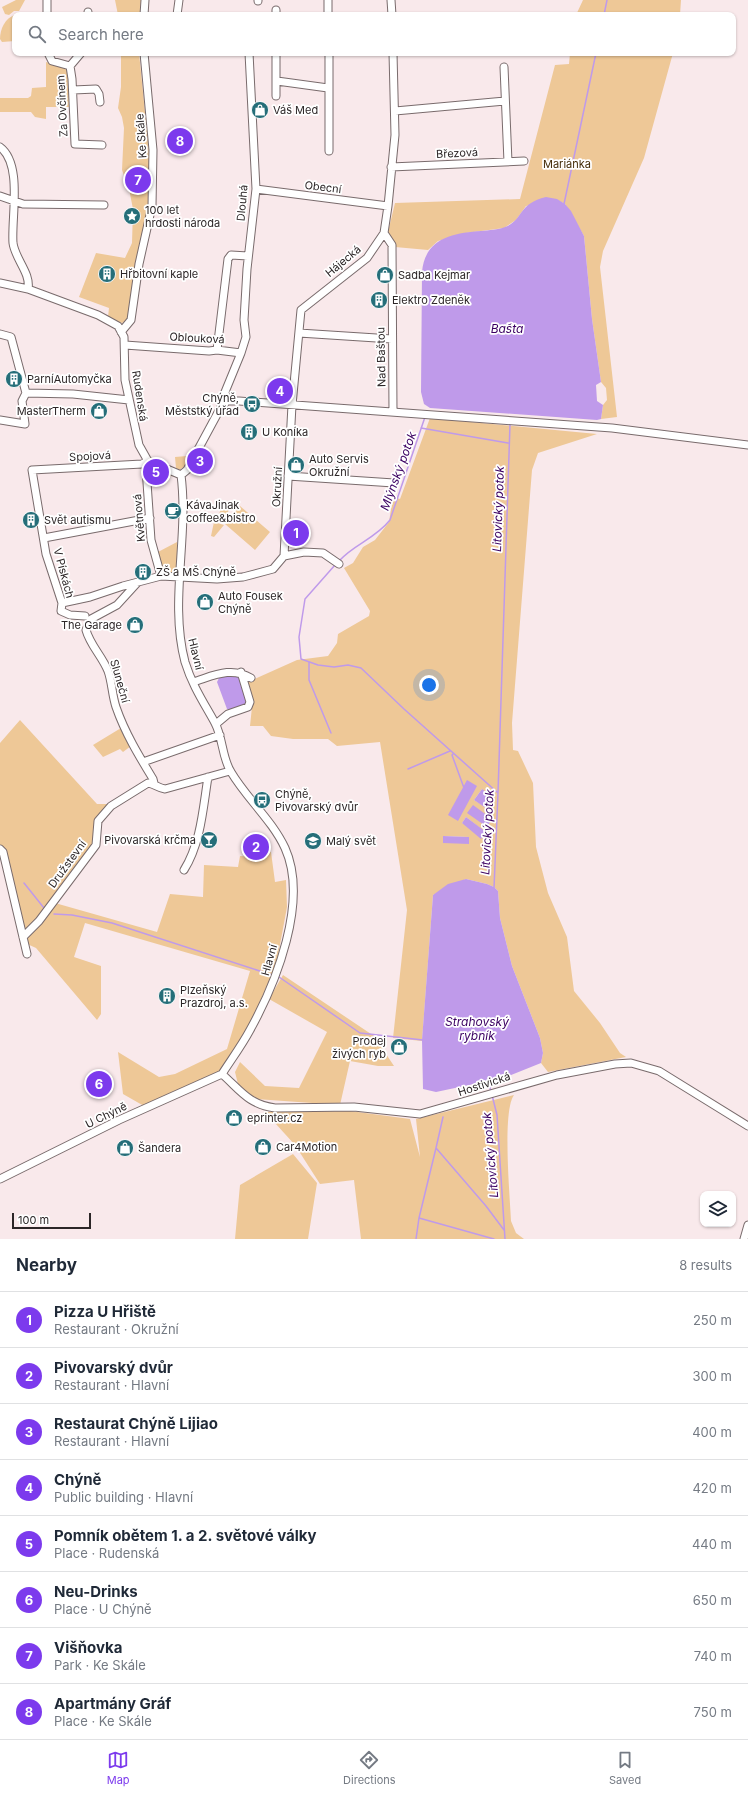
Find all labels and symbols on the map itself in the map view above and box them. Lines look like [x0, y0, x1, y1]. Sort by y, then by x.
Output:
street label: Za Ovčínem [53, 75, 71, 137]
shop icon: Váš Med [250, 100, 270, 120]
place label: Váš Med [273, 103, 318, 117]
street label: Ke Skále [132, 113, 150, 159]
pin: 8 [167, 126, 193, 156]
street label: Březová [436, 145, 478, 161]
park label: Mariánka [543, 157, 591, 171]
pin: 7 [125, 165, 151, 195]
street label: Obecní [304, 178, 343, 196]
street label: Dlouhá [233, 184, 251, 222]
place label: 100 let hrdosti národa [145, 203, 220, 230]
place icon: 100 let hrdosti národa [122, 206, 142, 226]
street label: Hájecká [322, 242, 364, 280]
building icon: Hřbitovní kaple [97, 264, 117, 284]
shop icon: Sadba Kejmar [375, 265, 395, 285]
place label: Hřbitovní kaple [120, 267, 198, 281]
place label: Sadba Kejmar [398, 268, 470, 282]
building icon: Elektro Zdeněk [369, 290, 389, 310]
place label: Elektro Zdeněk [392, 293, 470, 307]
water label: Bašta [491, 321, 523, 336]
street label: Nad Baštou [373, 327, 389, 387]
street label: Oblouková [169, 330, 225, 346]
building icon: ParníAutomyčka [4, 369, 24, 389]
street label: Rudenská [129, 370, 151, 422]
place label: ParníAutomyčka [27, 372, 112, 386]
pin: 4 [267, 376, 293, 406]
place label: Chýně, Měststký úřad [165, 391, 239, 418]
bus stop icon: Chýně, Měststký úřad [242, 394, 262, 414]
shop icon: MasterTherm [89, 401, 109, 421]
place label: MasterTherm [17, 404, 86, 418]
building icon: U Koníka [239, 422, 259, 442]
place label: U Koníka [262, 425, 308, 439]
water label: Mlýnský potok [377, 429, 419, 512]
pin: 3 [187, 446, 213, 476]
street label: Spojová [69, 448, 111, 464]
place label: Auto Servis Okružní [309, 452, 369, 479]
shop icon: Auto Servis Okružní [286, 455, 306, 475]
pin: 5 [143, 457, 169, 487]
water label: Litovický potok [489, 465, 507, 552]
street label: Okružní [269, 466, 285, 508]
street label: Květnová [130, 493, 148, 543]
place label: KávaJinak coffee&bistro [186, 498, 256, 525]
cafe icon: KávaJinak coffee&bistro [163, 501, 183, 521]
building icon: Svět autismu [21, 510, 41, 530]
place label: Svět autismu [44, 513, 111, 527]
pin: 1 [283, 518, 309, 548]
street label: V Pískách [51, 546, 77, 600]
building icon: ZŠ a MŠ Chýně [133, 562, 153, 582]
place label: ZŠ a MŠ Chýně [156, 565, 236, 579]
place label: Auto Fousek Chýně [218, 589, 283, 616]
shop icon: Auto Fousek Chýně [195, 592, 215, 612]
shop icon: The Garage [125, 615, 145, 635]
place label: The Garage [61, 618, 122, 632]
street label: Hlavní [185, 637, 207, 672]
street label: Sluneční [107, 658, 133, 705]
your location [419, 675, 439, 695]
place label: Chýně, Pivovarský dvůr [275, 787, 358, 814]
water label: Litovický potok [477, 788, 497, 875]
bus stop icon: Chýně, Pivovarský dvůr [252, 790, 272, 810]
bar icon: Pivovarská krčma [199, 830, 219, 850]
school or university icon: Malý svět [303, 831, 323, 851]
pin: 2 [243, 832, 269, 862]
place label: Pivovarská krčma [104, 833, 196, 847]
place label: Malý svět [326, 834, 376, 848]
street label: Družstevní [45, 837, 89, 891]
street label: Hlavní [258, 942, 280, 977]
place label: Plzeňský Prazdroj, a.s. [180, 983, 248, 1010]
building icon: Plzeňský Prazdroj, a.s. [157, 986, 177, 1006]
water label: Strahovský rybník [445, 1014, 509, 1043]
place label: Prodej živých ryb [332, 1034, 386, 1061]
shop icon: Prodej živých ryb [389, 1037, 409, 1057]
pin: 6 [86, 1069, 112, 1099]
street label: Hostivická [456, 1069, 512, 1099]
street label: U Chýně [83, 1099, 129, 1131]
shop icon: eprinter.cz [224, 1108, 244, 1128]
place label: eprinter.cz [247, 1111, 302, 1125]
water label: Litovický potok [479, 1111, 501, 1198]
shop icon: Car4Motion [253, 1137, 273, 1157]
shop icon: Šandera [115, 1138, 135, 1158]
place label: Car4Motion [276, 1140, 337, 1154]
place label: Šandera [138, 1141, 181, 1155]
scale bar [12, 1211, 91, 1230]

